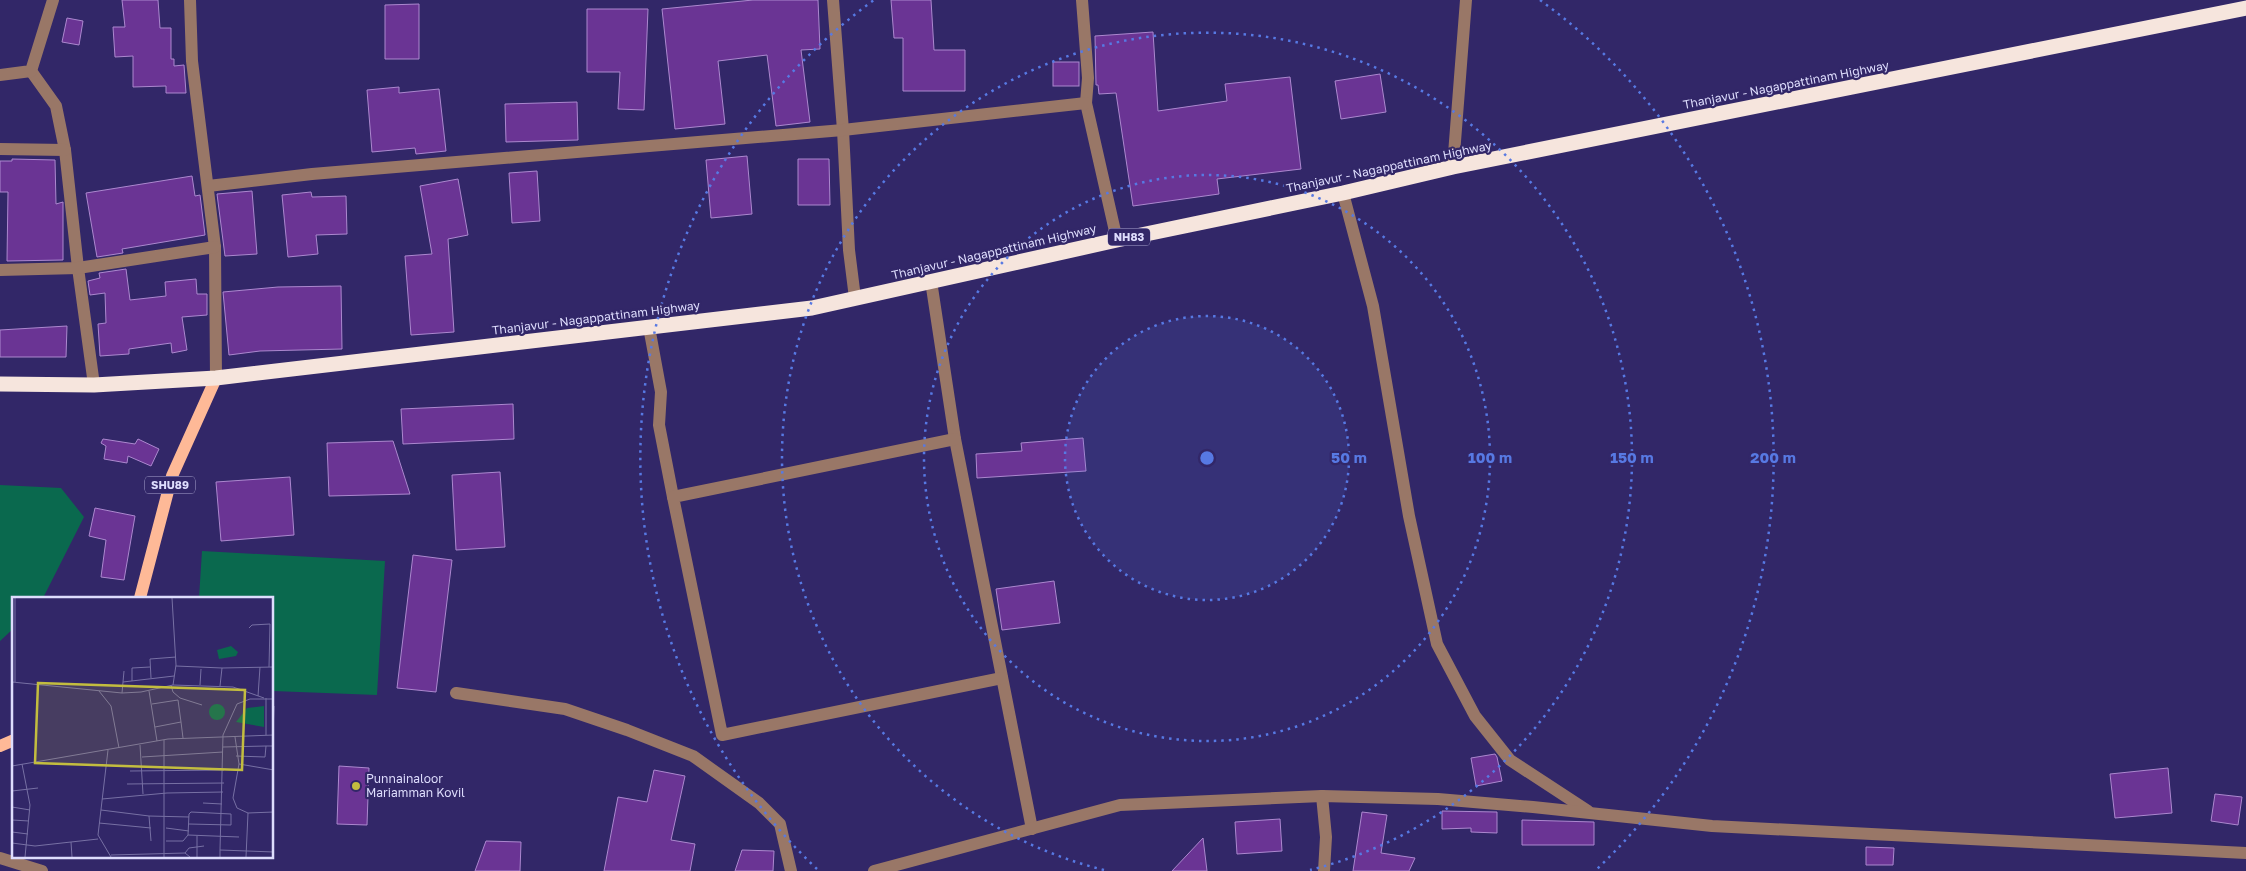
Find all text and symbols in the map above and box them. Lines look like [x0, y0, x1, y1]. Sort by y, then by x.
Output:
street label: Thanjavur - Nagappattinam Highway [1682, 57, 1890, 112]
street label: Thanjavur - Nagappattinam Highway [1285, 137, 1493, 196]
street label: Thanjavur - Nagappattinam Highway [890, 221, 1098, 282]
road number: NH83 [1108, 228, 1150, 246]
street label: Thanjavur - Nagappattinam Highway [491, 297, 701, 338]
text: 50 m [1331, 448, 1367, 466]
text: 100 m [1468, 448, 1512, 466]
text: 150 m [1610, 448, 1654, 466]
text: 200 m [1750, 448, 1796, 466]
centre of rings [1198, 449, 1216, 467]
road number: SHU89 [145, 476, 195, 494]
inset map [12, 597, 274, 858]
place label: Punnainaloor Mariamman Kovil [366, 771, 465, 800]
marker: Punnainaloor Mariamman Kovil [350, 780, 362, 792]

